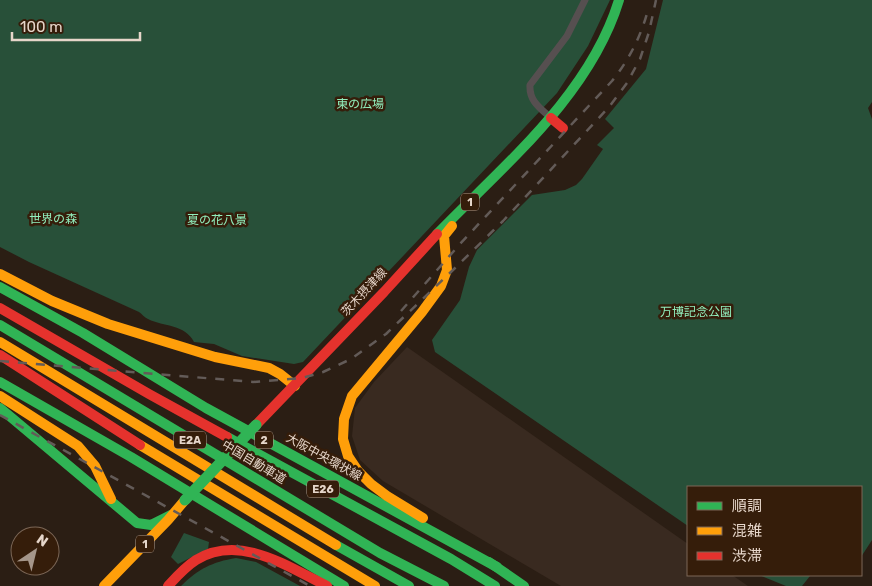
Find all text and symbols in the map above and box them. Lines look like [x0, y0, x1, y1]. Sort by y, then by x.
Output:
scale bar [12, 10, 140, 42]
text: 100 m [20, 18, 62, 36]
park label: 東の広場 [336, 97, 384, 111]
road number: 1 [461, 193, 479, 210]
park label: 世界の森 [29, 212, 77, 226]
park label: 夏の花八景 [187, 213, 247, 227]
street label: 茨木摂津線 [338, 265, 390, 319]
park label: 万博記念公園 [660, 305, 732, 319]
street label: 大阪中央環状線 [284, 431, 364, 483]
road number: E2A [174, 432, 206, 448]
road number: 2 [255, 432, 273, 448]
street label: 中国自動車道 [220, 437, 288, 487]
road number: E26 [307, 480, 339, 498]
legend [687, 486, 862, 576]
text: 順調 [732, 497, 762, 515]
text: 混雑 [732, 522, 762, 540]
north arrow [10, 526, 60, 576]
text: N [33, 531, 51, 551]
road number: 1 [136, 536, 154, 552]
text: 渋滞 [732, 547, 762, 565]

